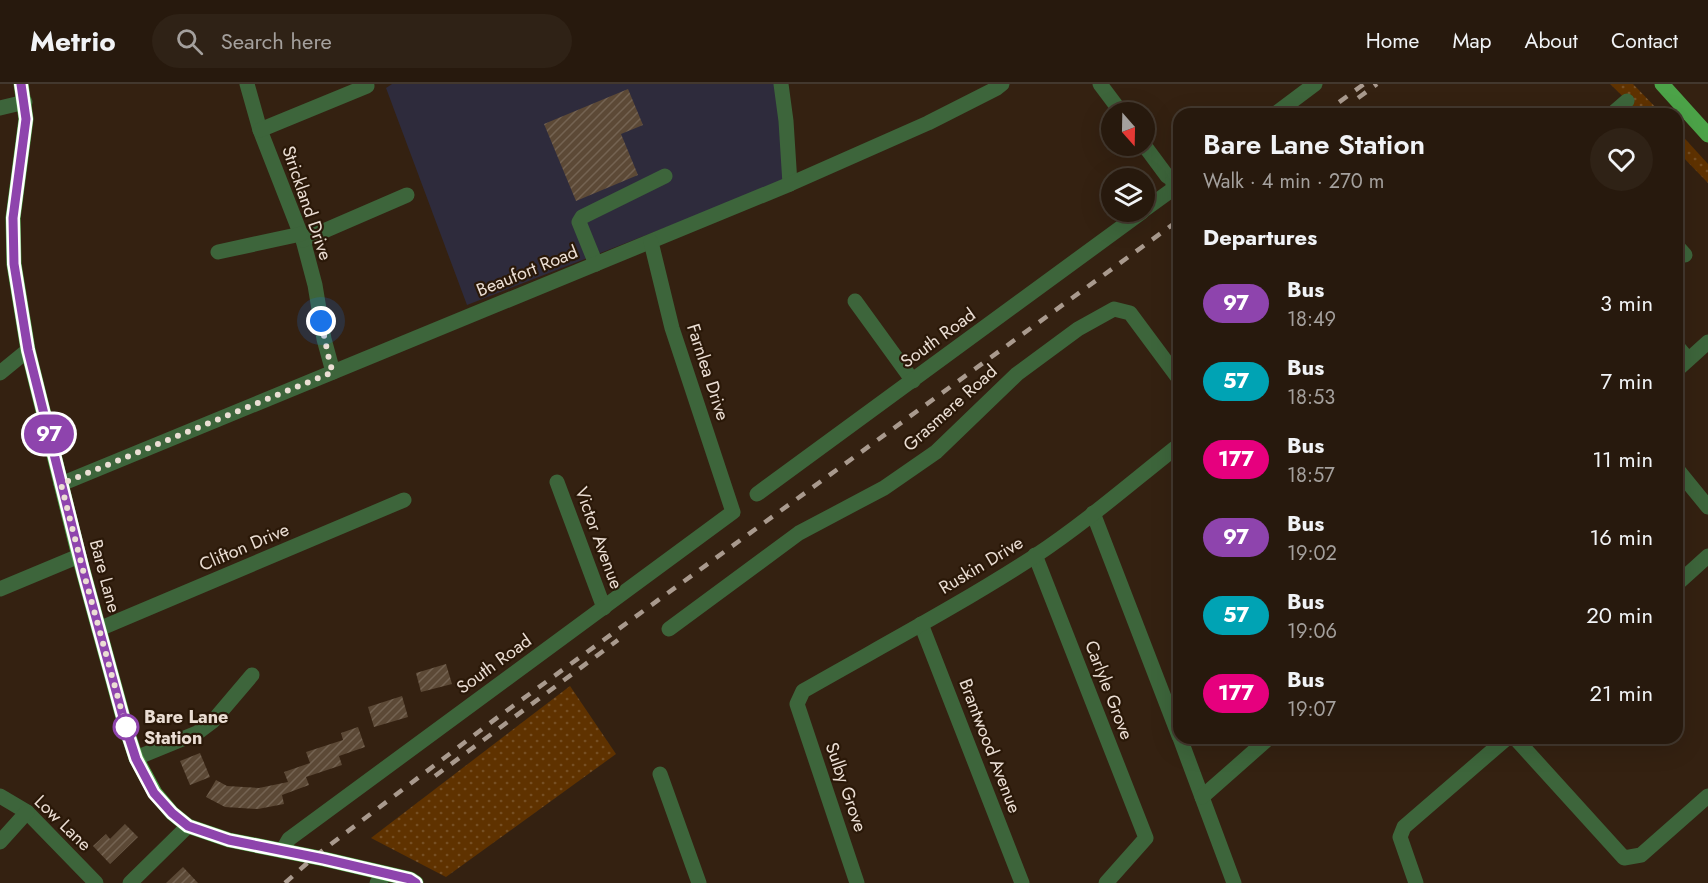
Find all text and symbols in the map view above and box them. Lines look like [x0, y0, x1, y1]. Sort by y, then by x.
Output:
search box [152, 14, 572, 68]
text: Metrio [30, 21, 116, 62]
icon: search [173, 25, 206, 58]
text: Search here [221, 25, 332, 57]
text: Home [1366, 26, 1419, 56]
text: Map [1452, 26, 1492, 56]
text: About [1525, 26, 1578, 56]
text: Contact [1611, 26, 1678, 56]
north arrow [1101, 102, 1155, 156]
map controls [1101, 102, 1155, 222]
text: Bare Lane Station [1203, 124, 1425, 165]
button: heart [1590, 128, 1653, 191]
street label: Strickland Drive [275, 142, 339, 264]
text: Walk · 4 min · 270 m [1203, 167, 1384, 196]
button: layers [1101, 168, 1155, 222]
text: Departures [1203, 221, 1317, 253]
street label: Beaufort Road [472, 239, 582, 303]
text: Bus [1287, 273, 1324, 305]
text: 3 min [1600, 287, 1653, 319]
text: 97 [1223, 288, 1249, 318]
street label: South Road [895, 302, 981, 374]
text: 18:49 [1287, 305, 1336, 334]
your location [306, 306, 336, 336]
street label: Farnlea Drive [680, 320, 736, 424]
text: Bus [1287, 351, 1324, 383]
street label: Grasmere Road [897, 359, 1003, 457]
text: 7 min [1600, 365, 1653, 397]
text: 57 [1223, 366, 1249, 396]
text: 18:53 [1287, 383, 1335, 412]
line badge: 97 [22, 414, 76, 454]
text: 97 [36, 419, 62, 449]
text: Bus [1287, 429, 1324, 461]
text: 11 min [1592, 443, 1653, 475]
text: 177 [1218, 444, 1254, 474]
text: 18:57 [1287, 461, 1335, 490]
street label: Victor Avenue [568, 483, 630, 593]
text: Bus [1287, 507, 1324, 539]
street label: Clifton Drive [195, 516, 293, 578]
text: 16 min [1589, 521, 1653, 553]
text: 97 [1223, 522, 1249, 552]
street label: Ruskin Drive [934, 530, 1028, 600]
street label: Bare Lane [83, 537, 127, 615]
text: 19:02 [1287, 539, 1337, 568]
text: Bus [1287, 585, 1324, 617]
text: 20 min [1586, 599, 1653, 631]
text: 57 [1223, 600, 1249, 630]
text: 19:06 [1287, 617, 1337, 646]
street label: South Road [451, 628, 537, 700]
street label: Carlyle Grove [1078, 637, 1140, 743]
text: Bus [1287, 663, 1324, 695]
street label: Brantwood Avenue [952, 675, 1028, 817]
text: 21 min [1590, 677, 1653, 709]
text: 177 [1218, 678, 1254, 708]
text: 19:07 [1287, 695, 1336, 724]
place label: Bare Lane Station [144, 704, 228, 751]
marker: Bare Lane Station [113, 714, 139, 740]
street label: Sulby Grove [819, 739, 873, 835]
street label: Low Lane [29, 789, 97, 857]

